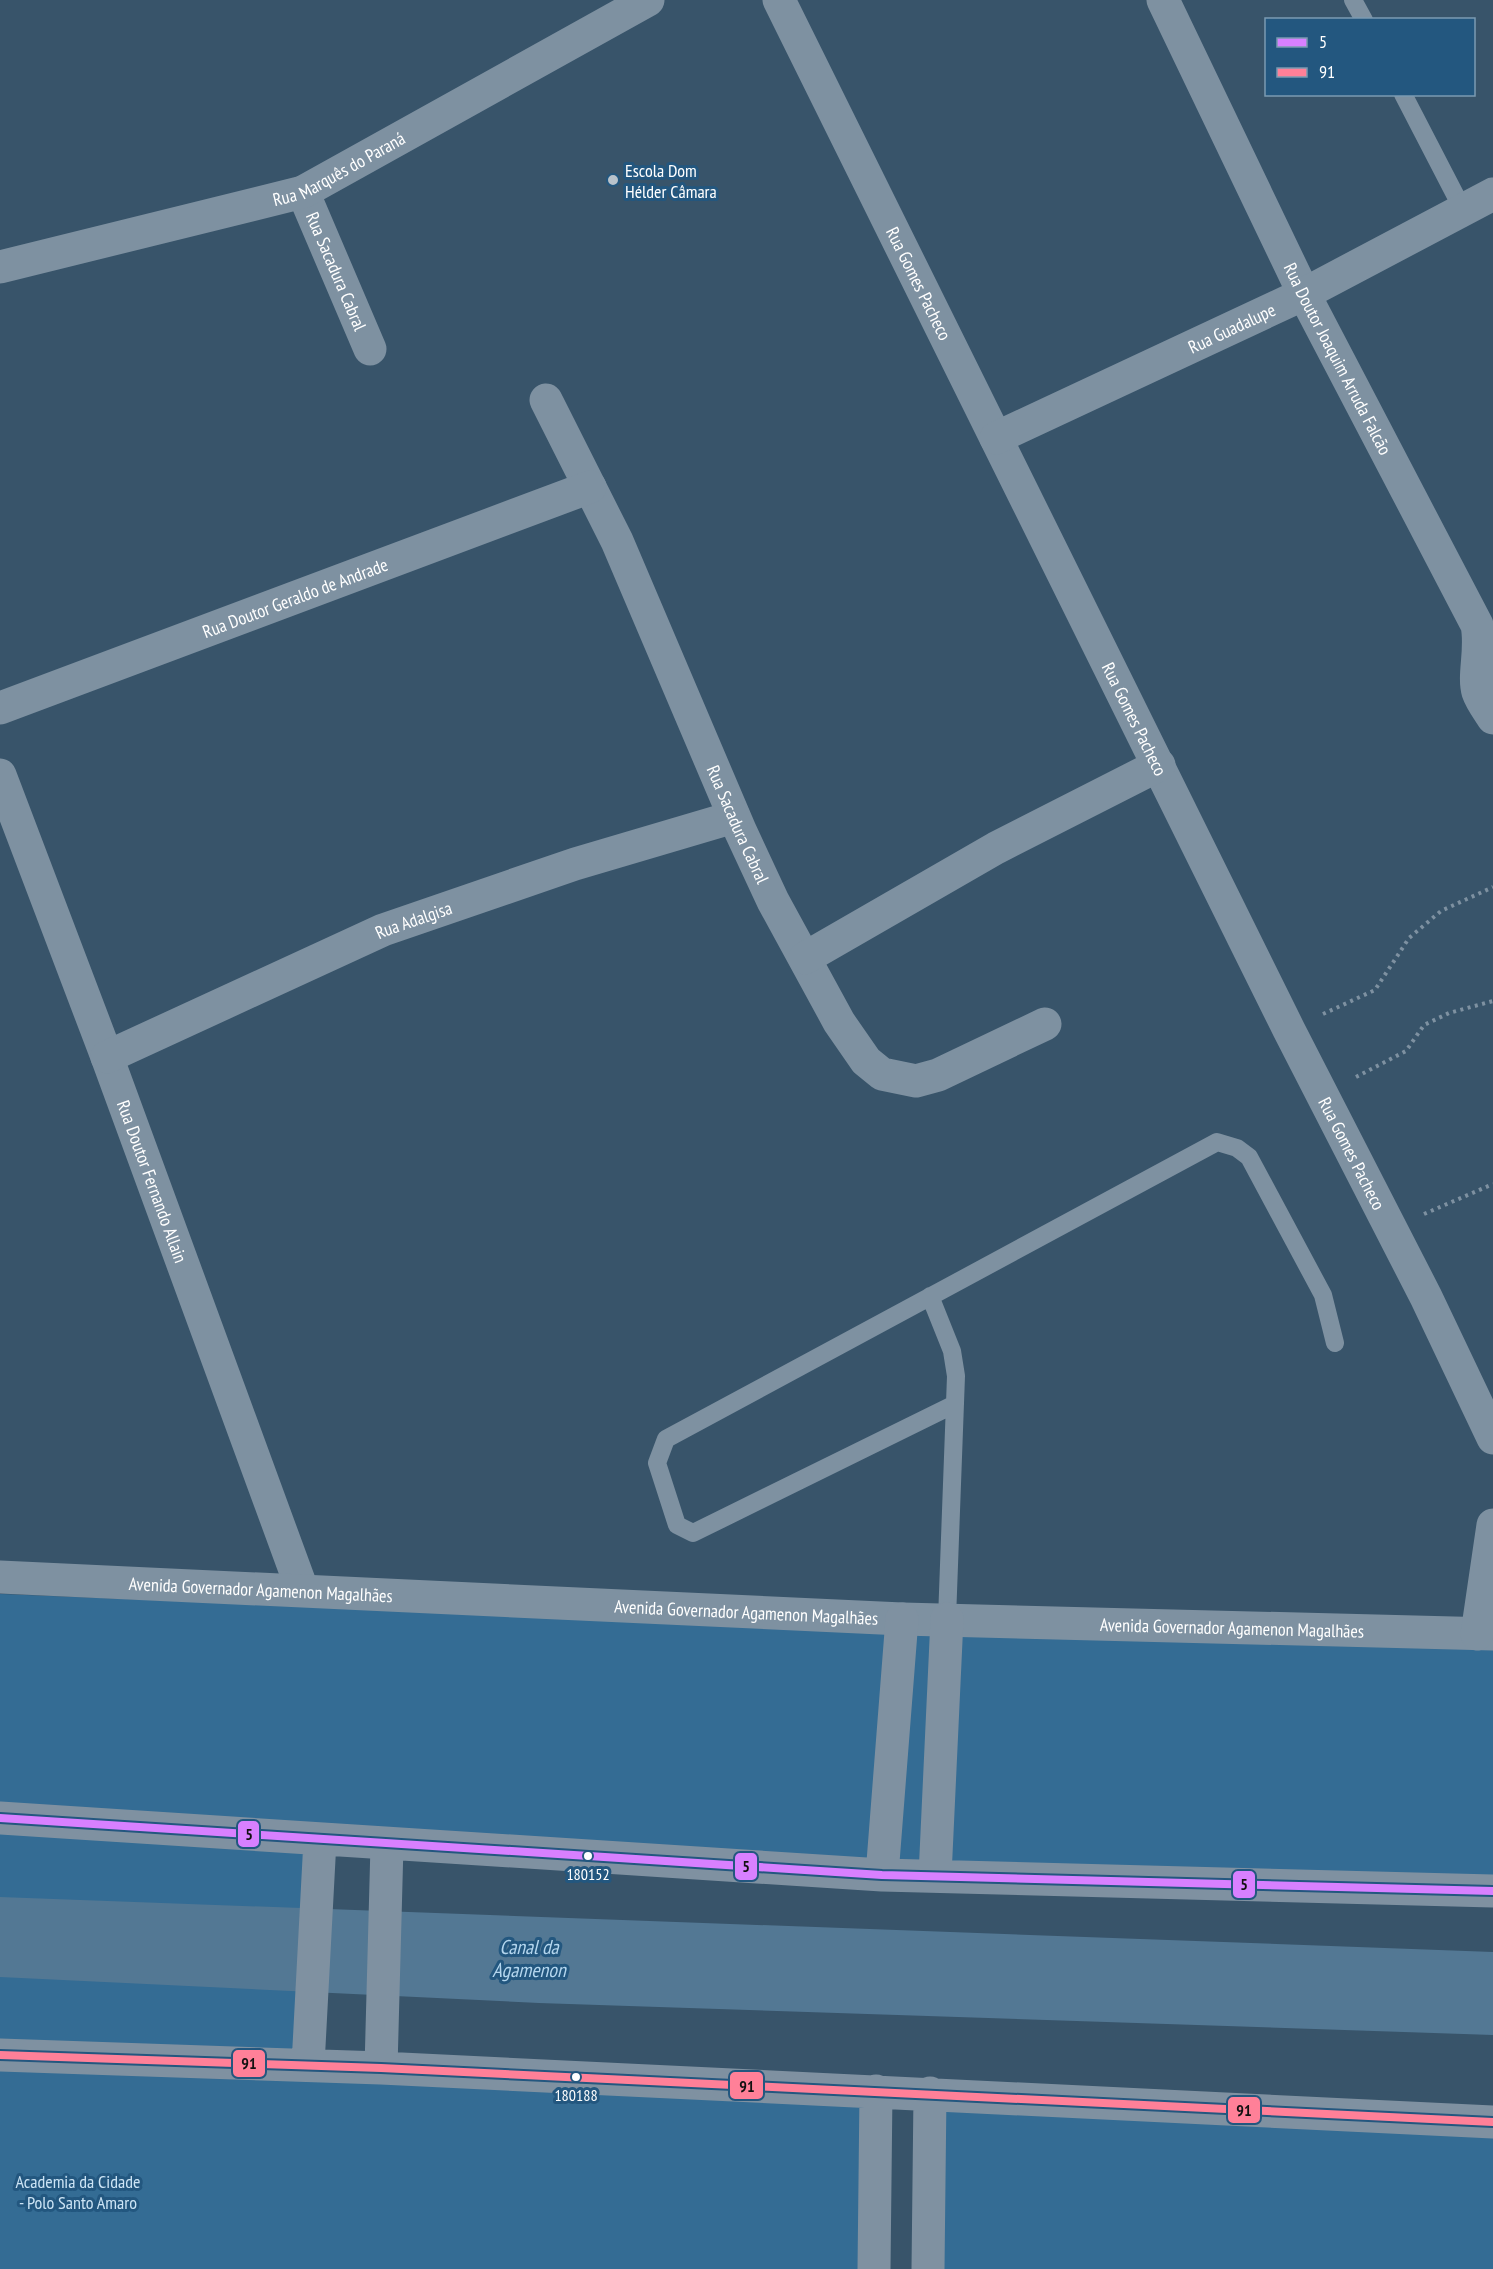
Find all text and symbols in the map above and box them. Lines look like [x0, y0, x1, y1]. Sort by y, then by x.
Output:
legend [1265, 18, 1475, 96]
text: 5 [1319, 30, 1327, 53]
text: 91 [1319, 60, 1335, 83]
street label: Rua Marquês do Paraná [270, 126, 409, 211]
place label: Escola Dom Hélder Câmara [625, 159, 717, 203]
marker: Escola Dom Hélder Câmara [606, 173, 620, 187]
street label: Rua Sacadura Cabral [301, 208, 373, 335]
street label: Rua Gomes Pacheco [881, 223, 957, 344]
street label: Rua Doutor Joaquim Arruda Falcão [1279, 259, 1397, 459]
street label: Rua Guadalupe [1184, 298, 1279, 358]
street label: Rua Doutor Geraldo de Andrade [199, 552, 391, 643]
street label: Rua Gomes Pacheco [1097, 658, 1173, 779]
street label: Rua Sacadura Cabral [702, 762, 775, 888]
street label: Rua Adalgisa [371, 896, 455, 944]
street label: Rua Gomes Pacheco [1314, 1093, 1391, 1214]
street label: Rua Doutor Fernando Allain [112, 1097, 193, 1266]
street label: Avenida Governador Agamenon Magalhães [128, 1572, 393, 1607]
street label: Avenida Governador Agamenon Magalhães [614, 1594, 879, 1629]
street label: Avenida Governador Agamenon Magalhães [1100, 1613, 1364, 1642]
line badge: 5 [237, 1820, 260, 1848]
text: 5 [245, 1824, 253, 1844]
marker: 180152 [582, 1850, 594, 1862]
line badge: 5 [734, 1852, 758, 1881]
text: 5 [742, 1856, 750, 1876]
place label: 180152 [566, 1864, 610, 1884]
line badge: 5 [1232, 1870, 1256, 1899]
text: 5 [1240, 1874, 1248, 1894]
water label: Canal da Agamenon [492, 1934, 567, 1983]
line badge: 91 [232, 2049, 266, 2078]
text: 91 [241, 2053, 257, 2073]
marker: 180188 [570, 2071, 582, 2083]
line badge: 91 [729, 2071, 764, 2100]
text: 91 [739, 2076, 755, 2096]
place label: 180188 [554, 2085, 598, 2105]
line badge: 91 [1227, 2096, 1261, 2124]
text: 91 [1236, 2100, 1252, 2120]
park label: Academia da Cidade - Polo Santo Amaro [16, 2170, 140, 2214]

